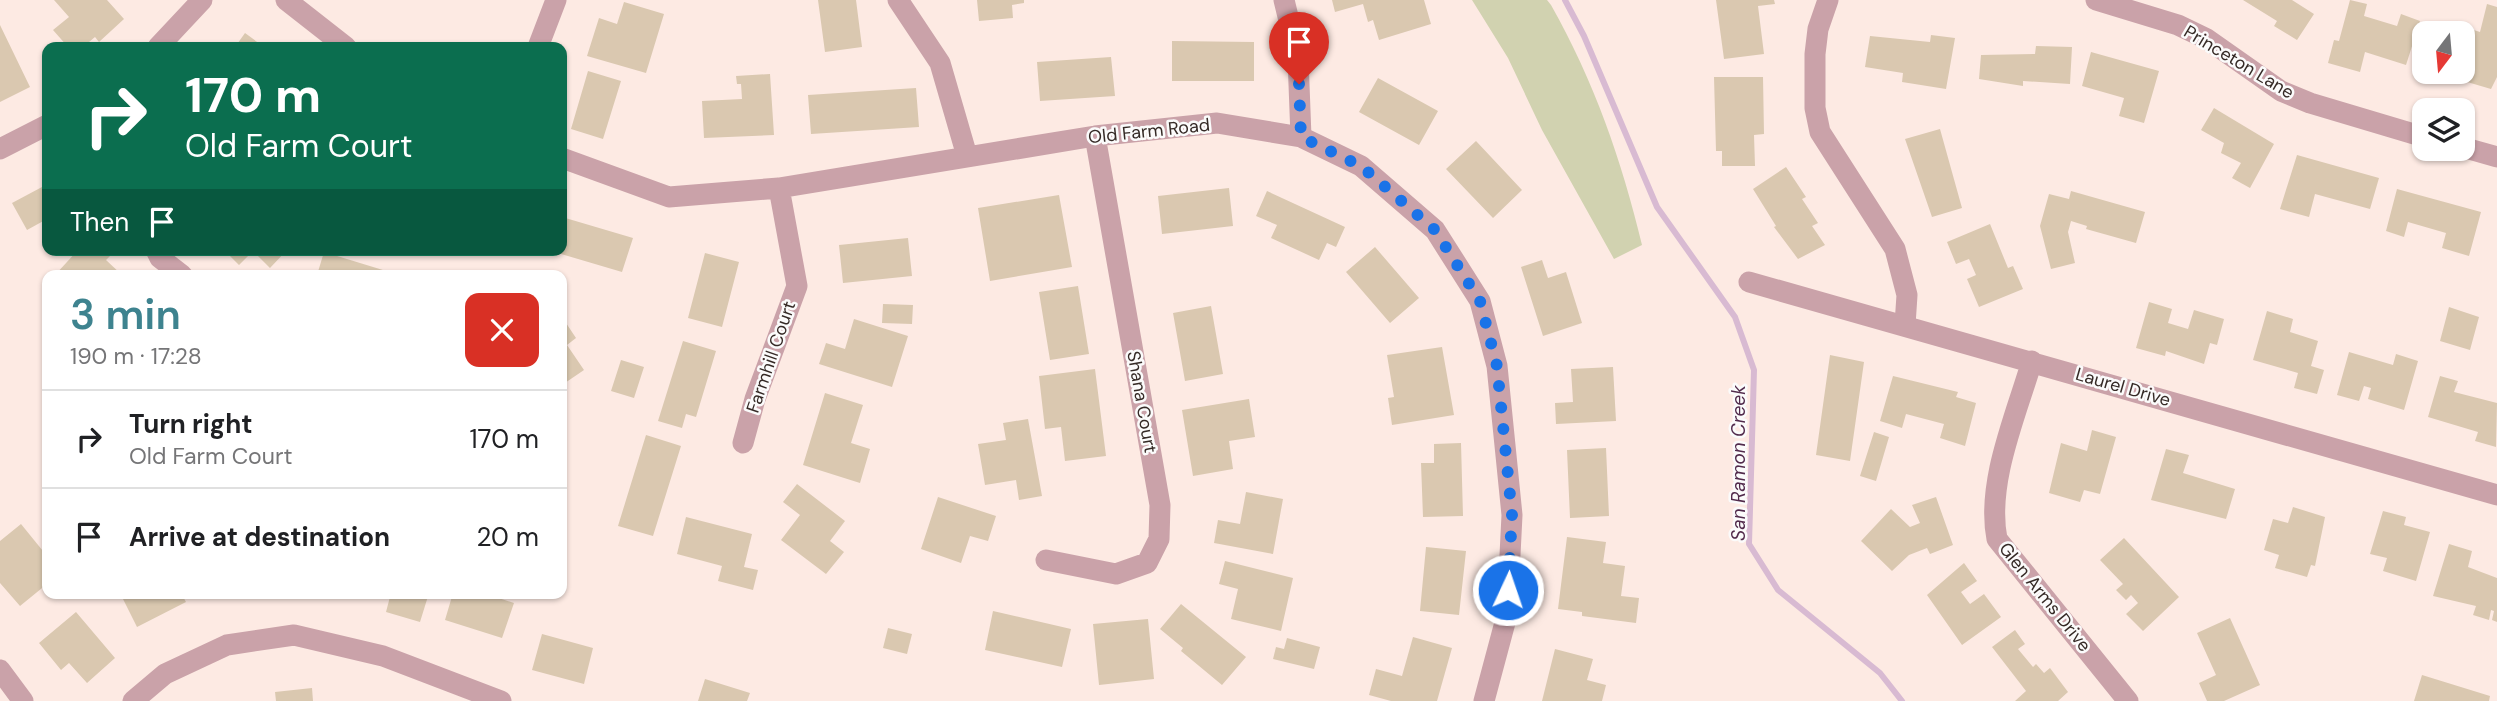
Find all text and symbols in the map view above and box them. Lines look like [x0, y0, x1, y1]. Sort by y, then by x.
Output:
pin [1269, 12.0, 1329, 84]
street label: Princeton Lane [2180, 20, 2298, 104]
north arrow [2412, 21, 2474, 84]
map controls [2412, 21, 2475, 161]
icon: arrive [1280, 23, 1318, 61]
text: 170 m [185, 63, 321, 127]
icon: right [70, 70, 161, 161]
button: layers [2412, 98, 2475, 161]
street label: Old Farm Road [1087, 113, 1211, 149]
text: Old Farm Court [185, 125, 412, 167]
icon: arrive [143, 203, 181, 241]
text: Then [70, 205, 129, 239]
text: 3 min [70, 287, 181, 342]
button: close [465, 293, 539, 367]
street label: Farmhill Court [741, 298, 801, 416]
text: 190 m · 17:28 [70, 341, 202, 371]
street label: Shana Court [1121, 349, 1163, 455]
street label: Laurel Drive [2073, 362, 2173, 412]
water label: San Ramon Creek [1726, 385, 1751, 541]
text: Turn right [129, 407, 253, 441]
icon: right [70, 420, 108, 458]
text: 170 m [470, 422, 539, 456]
text: Old Farm Court [129, 441, 292, 471]
icon: arrive [70, 518, 108, 556]
text: Arrive at destination [129, 520, 390, 554]
text: 20 m [476, 520, 539, 554]
street label: Glen Arms Drive [1993, 537, 2097, 657]
position arrow [1471, 553, 1545, 627]

